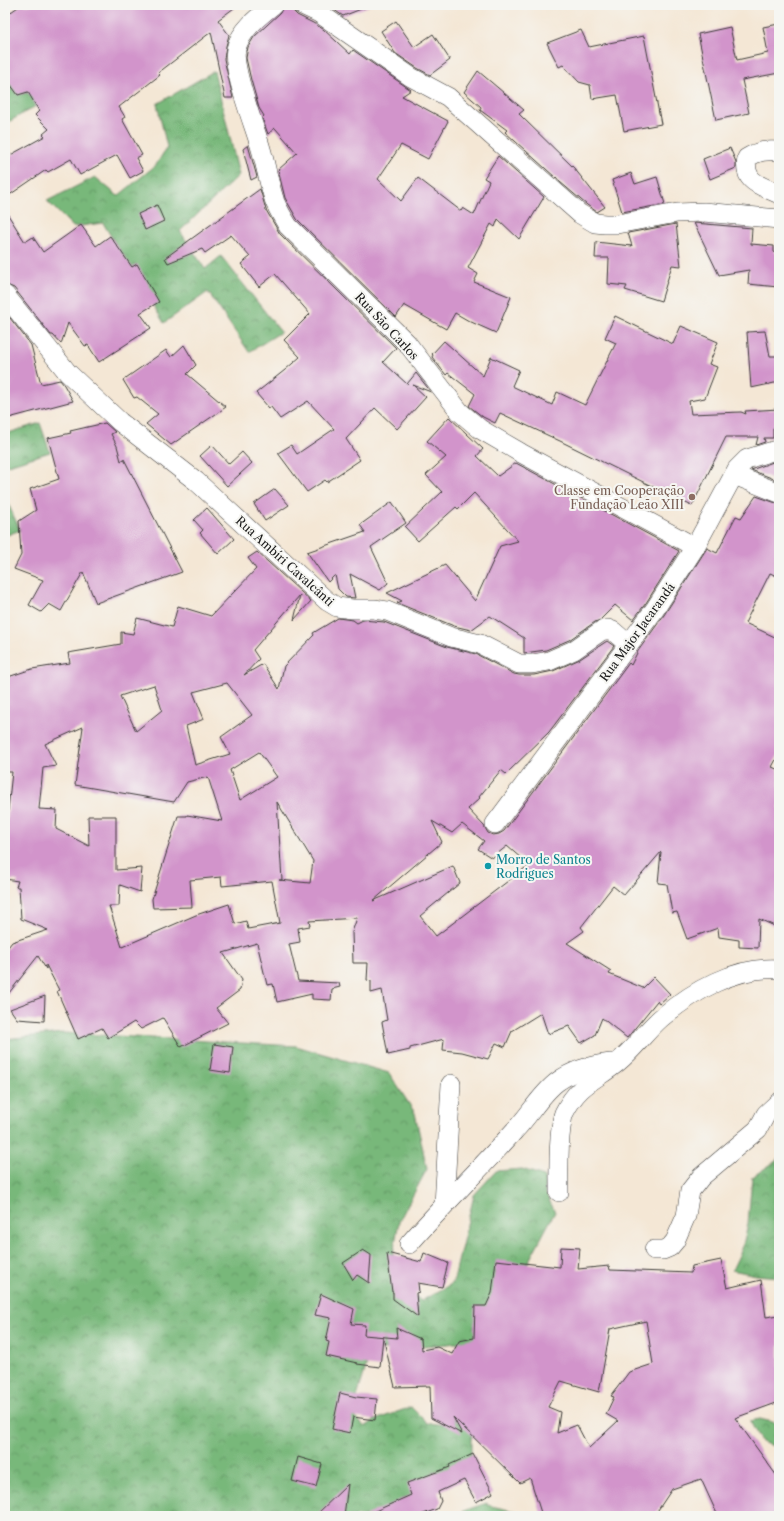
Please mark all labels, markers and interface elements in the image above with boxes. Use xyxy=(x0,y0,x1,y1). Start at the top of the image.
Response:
street label: Rua São Carlos xyxy=(352,289,422,363)
place label: Classe em Cooperação Fundação Leão XIII xyxy=(554,483,684,512)
marker: Classe em Cooperação Fundação Leão XIII xyxy=(687,492,697,502)
street label: Rua Ambíri Cavalcânti xyxy=(233,513,338,609)
street label: Rua Major Jacarandá xyxy=(596,579,678,684)
place label: Morro de Santos Rodrigues xyxy=(496,852,591,881)
marker: Morro de Santos Rodrigues xyxy=(483,861,493,871)

